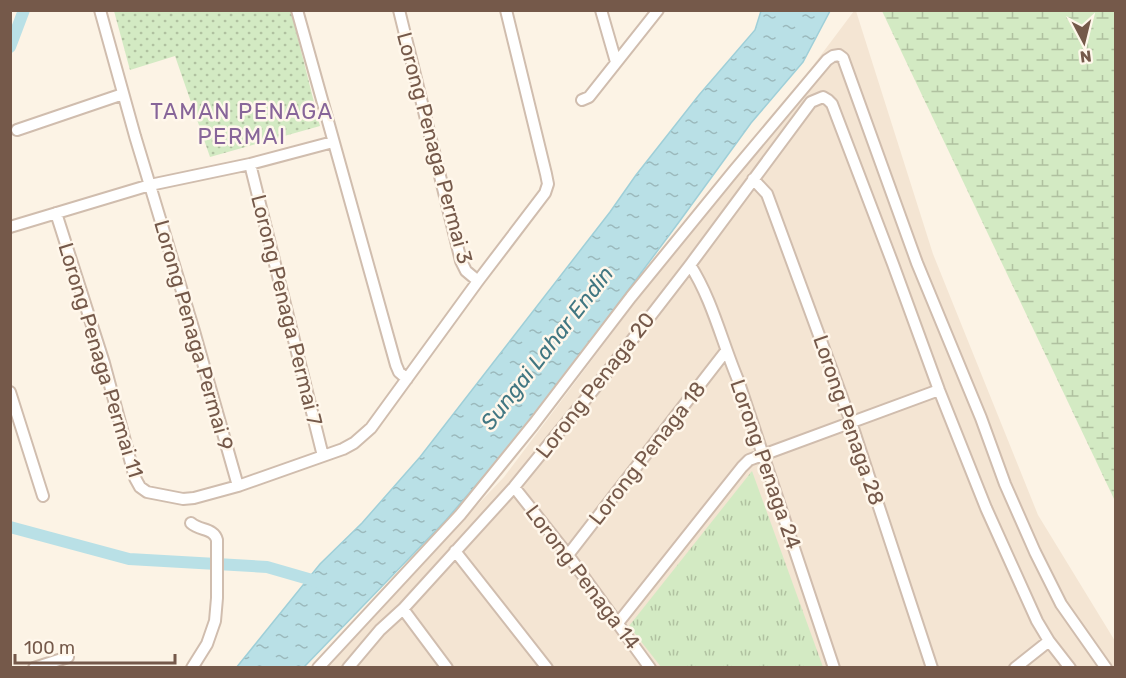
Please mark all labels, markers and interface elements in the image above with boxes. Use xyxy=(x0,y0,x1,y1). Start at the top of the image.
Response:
north arrow xyxy=(1054,12,1114,72)
street label: Lorong Penaga Permai 3 xyxy=(392,29,478,267)
text: N xyxy=(1079,46,1093,67)
district label: TAMAN PENAGA PERMAI xyxy=(150,98,334,150)
street label: Lorong Penaga Permai 7 xyxy=(246,192,328,428)
street label: Lorong Penaga Permai 9 xyxy=(149,217,239,453)
street label: Lorong Penaga Permai 11 xyxy=(53,240,149,480)
water label: Sungai Lahar Endin xyxy=(475,261,619,435)
street label: Lorong Penaga 20 xyxy=(530,307,660,463)
street label: Lorong Penaga 28 xyxy=(808,332,890,508)
street label: Lorong Penaga 18 xyxy=(583,376,711,530)
street label: Lorong Penaga 24 xyxy=(725,376,807,552)
street label: Lorong Penaga 14 xyxy=(520,500,646,654)
scale bar xyxy=(15,627,176,665)
text: 100 m xyxy=(24,637,75,659)

